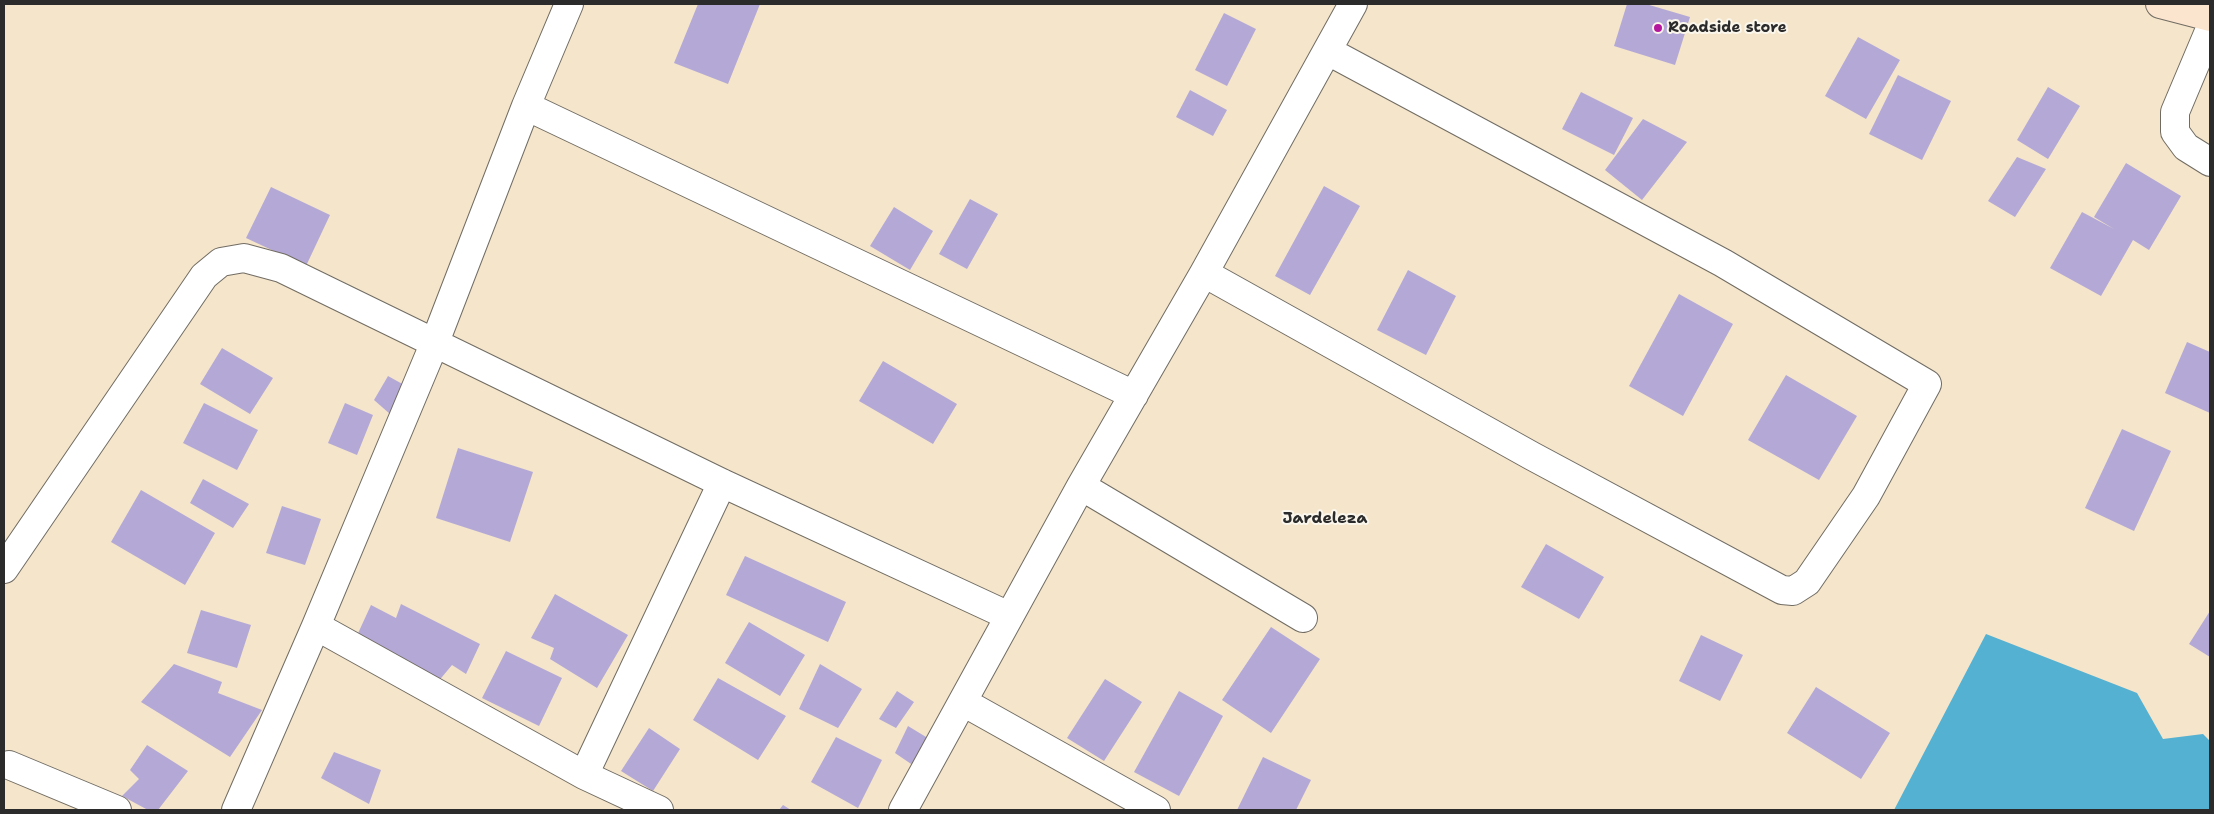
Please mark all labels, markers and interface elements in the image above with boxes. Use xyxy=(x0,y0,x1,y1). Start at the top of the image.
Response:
place label: Roadside store xyxy=(1668,19,1787,37)
marker: Roadside store xyxy=(1652,22,1664,34)
district label: Jardeleza xyxy=(1282,509,1368,529)

